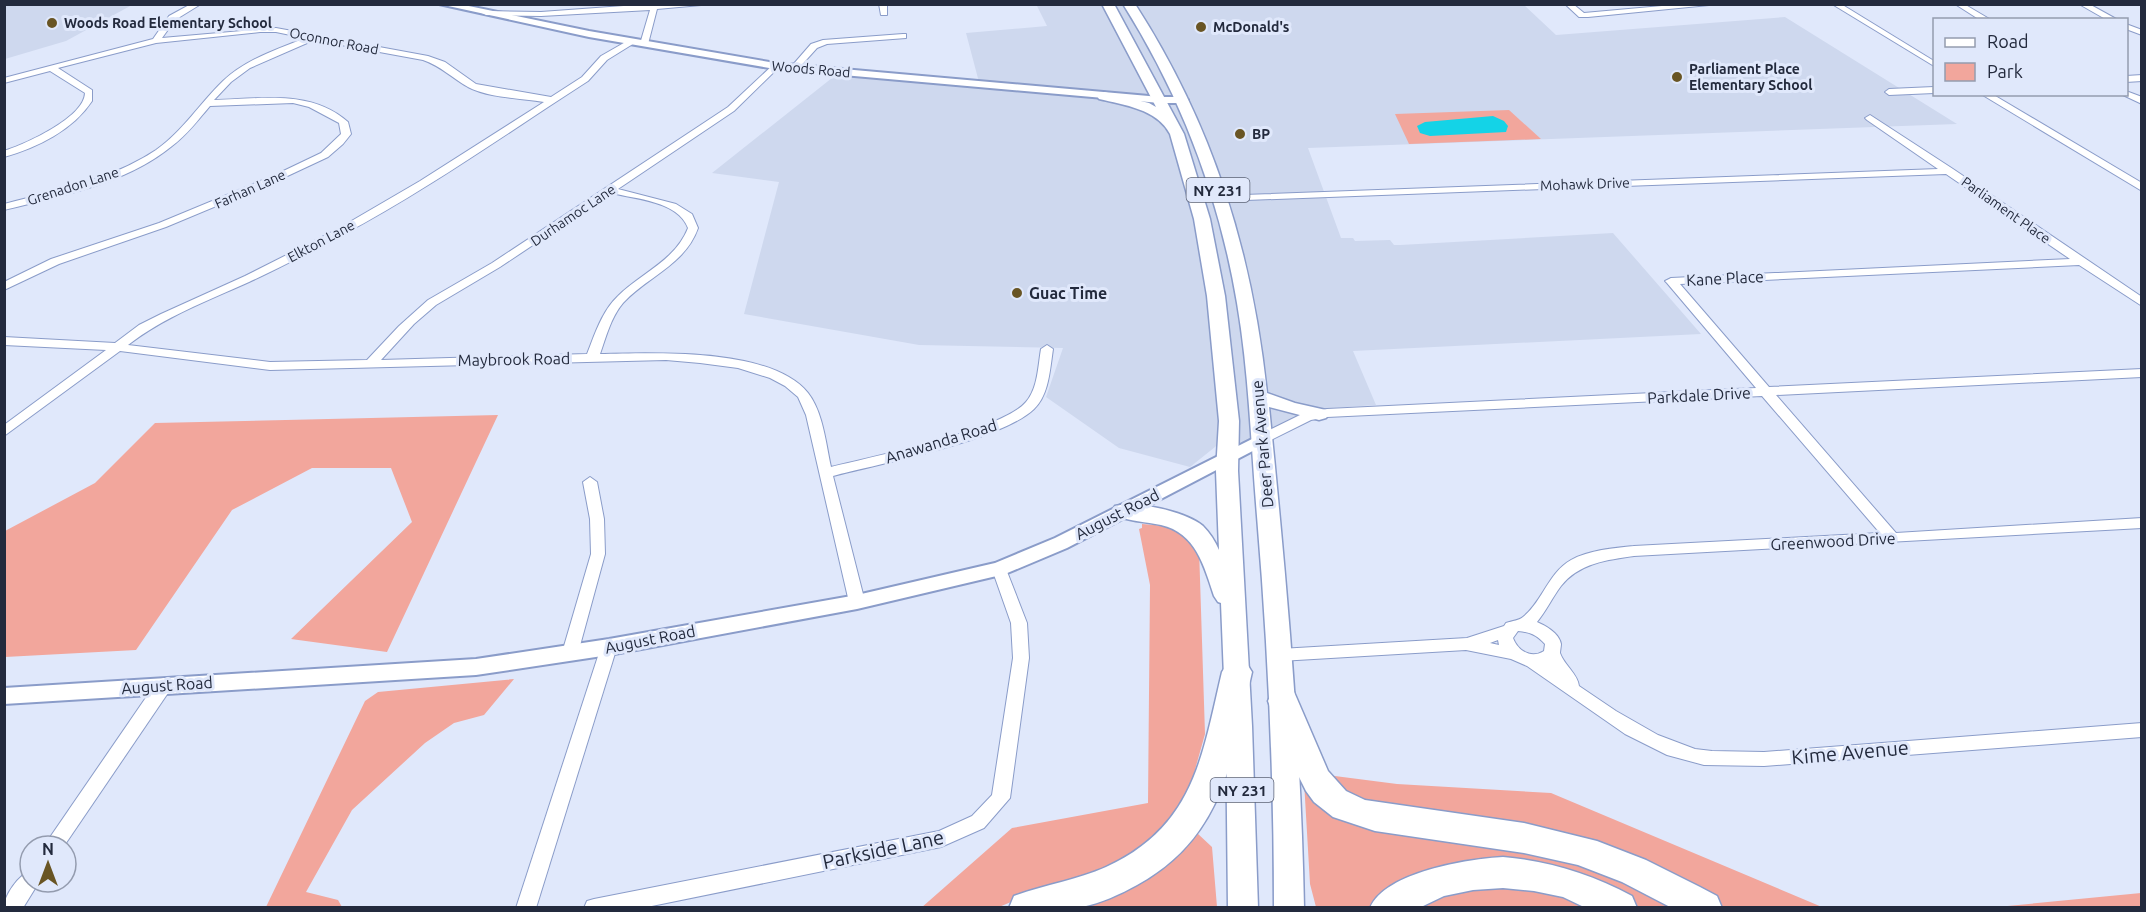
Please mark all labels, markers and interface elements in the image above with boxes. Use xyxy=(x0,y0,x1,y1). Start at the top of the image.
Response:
place label: Woods Road Elementary School xyxy=(64,15,272,31)
marker: Woods Road Elementary School xyxy=(45,16,59,30)
legend xyxy=(1933,18,2128,96)
place label: McDonald's xyxy=(1213,19,1290,35)
marker: McDonald's xyxy=(1194,20,1208,34)
street label: Oconnor Road xyxy=(288,25,380,57)
text: Road xyxy=(1987,31,2029,51)
street label: Woods Road xyxy=(771,58,851,80)
place label: Parliament Place Elementary School xyxy=(1689,61,1812,93)
text: Park xyxy=(1987,61,2023,81)
marker: Parliament Place Elementary School xyxy=(1670,70,1684,84)
place label: BP xyxy=(1252,126,1270,142)
marker: BP xyxy=(1233,127,1247,141)
street label: Grenadon Lane xyxy=(25,164,121,208)
street label: Farhan Lane xyxy=(212,166,288,212)
street label: Parliament Place xyxy=(1958,173,2054,247)
street label: Mohawk Drive xyxy=(1540,174,1630,194)
road number: NY 231 xyxy=(1186,178,1250,202)
street label: Durhamoc Lane xyxy=(528,181,618,249)
street label: Elkton Lane xyxy=(285,217,357,265)
street label: Kane Place xyxy=(1686,267,1764,289)
place label: Guac Time xyxy=(1029,284,1107,302)
marker: Guac Time xyxy=(1010,286,1024,300)
street label: Maybrook Road xyxy=(458,349,570,369)
street label: Deer Park Avenue xyxy=(1247,379,1277,509)
street label: Parkdale Drive xyxy=(1647,383,1751,407)
street label: Anawanda Road xyxy=(883,415,999,467)
street label: August Road xyxy=(1072,485,1162,543)
street label: Greenwood Drive xyxy=(1770,529,1896,553)
street label: August Road xyxy=(603,621,697,657)
street label: August Road xyxy=(121,673,213,697)
street label: Kime Avenue xyxy=(1790,735,1910,769)
road number: NY 231 xyxy=(1210,778,1274,802)
street label: Parkside Lane xyxy=(820,825,946,873)
north arrow xyxy=(18,834,78,894)
text: N xyxy=(42,840,54,858)

